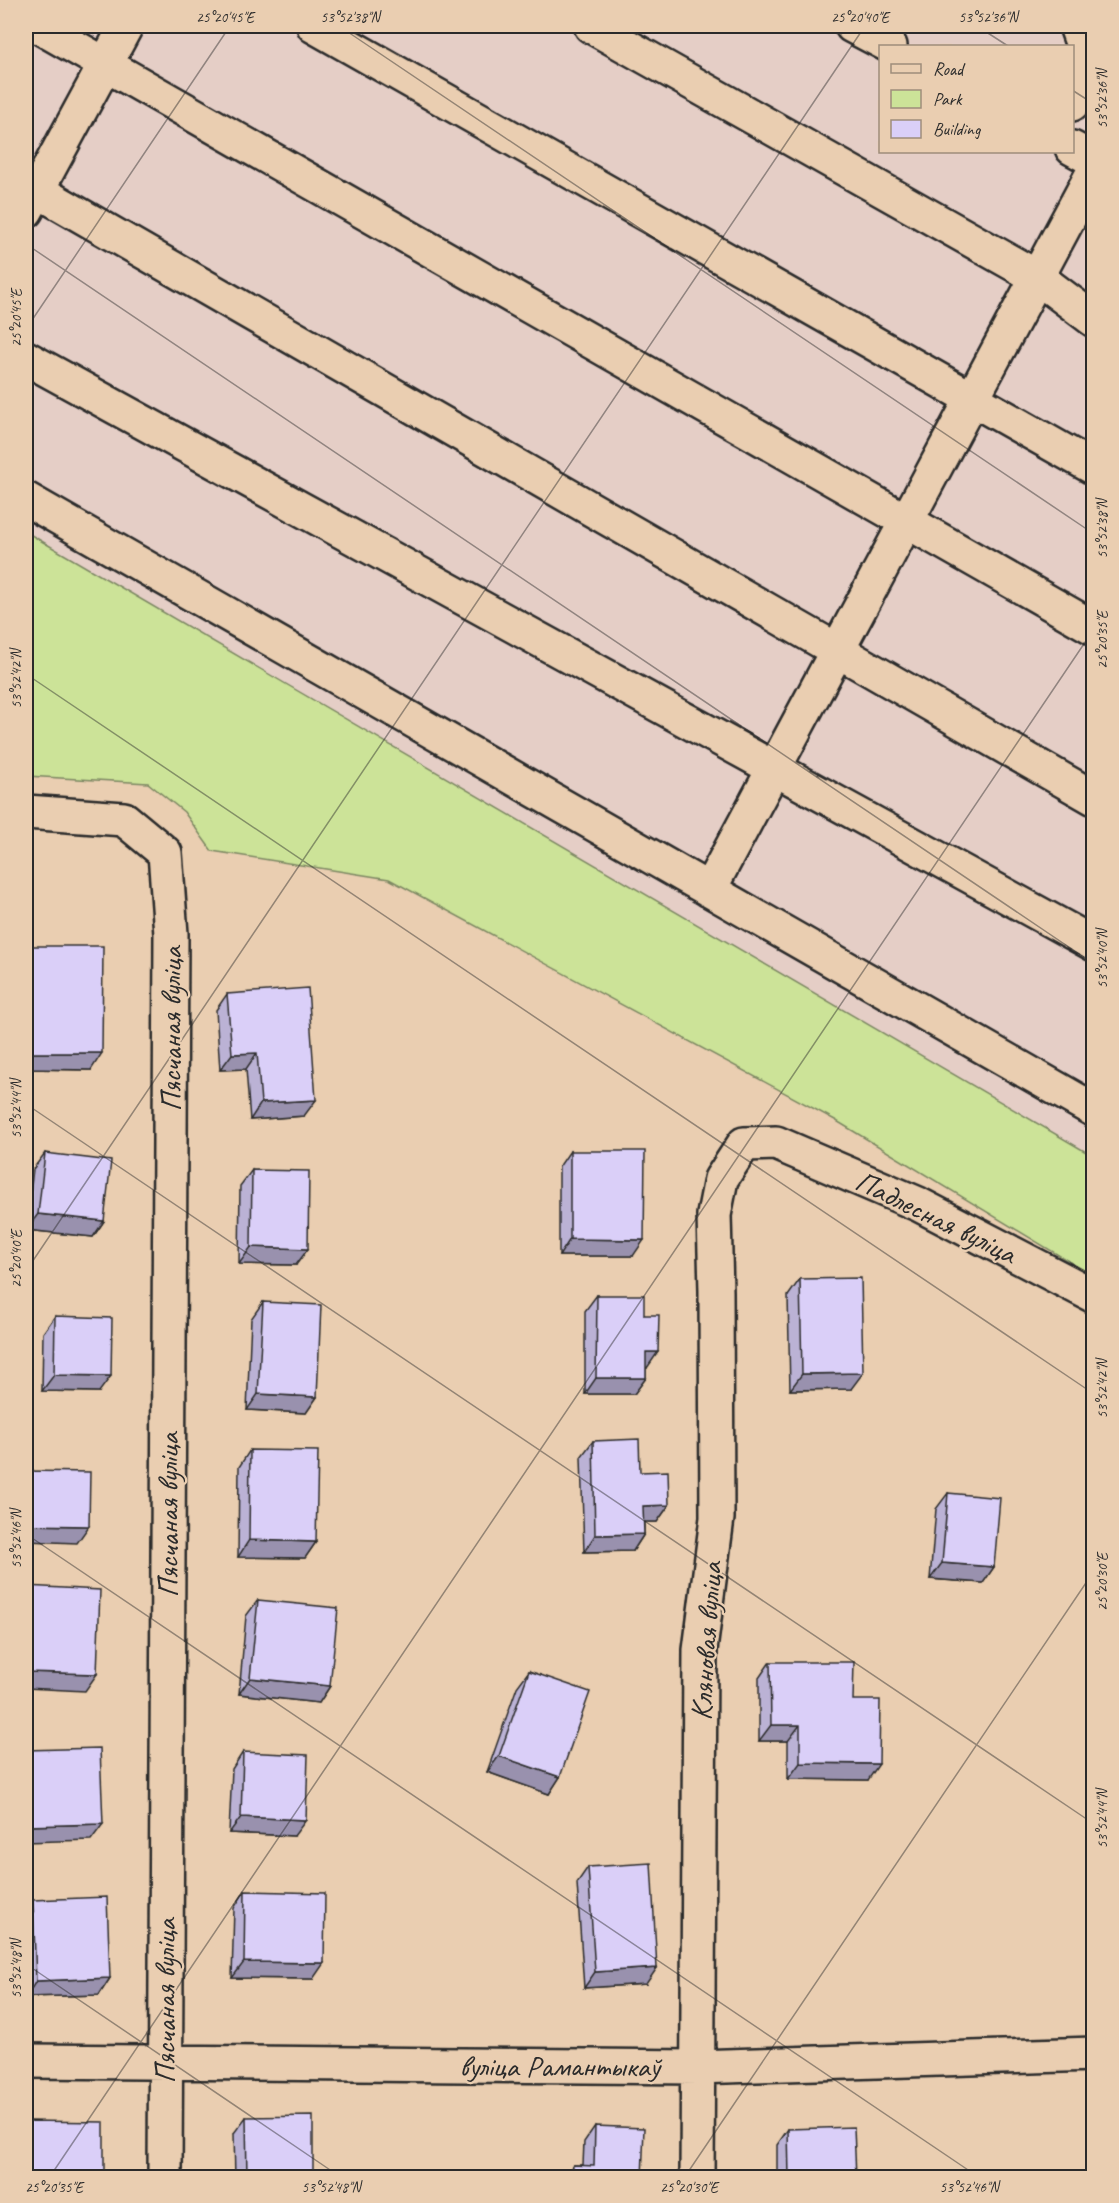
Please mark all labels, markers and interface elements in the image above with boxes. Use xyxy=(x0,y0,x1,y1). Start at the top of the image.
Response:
text: 25°20'45"E xyxy=(196,8,256,27)
text: 53°52'38"N xyxy=(320,8,383,27)
text: 25°20'40"E xyxy=(831,8,891,27)
text: 53°52'36"N xyxy=(958,8,1021,27)
legend xyxy=(879,45,1074,153)
text: Road xyxy=(933,58,966,80)
text: 53°52'36"N xyxy=(1093,66,1112,129)
text: Park xyxy=(933,88,963,110)
text: Building xyxy=(933,118,982,140)
text: 25°20'45"E xyxy=(7,287,26,347)
text: 53°52'38"N xyxy=(1093,496,1112,559)
text: 25°20'35"E xyxy=(1093,609,1112,669)
text: 53°52'42"N xyxy=(7,646,26,709)
text: 53°52'40"N xyxy=(1093,926,1112,989)
street label: Пясчаная вуліца xyxy=(152,945,190,1111)
text: 53°52'44"N xyxy=(7,1076,26,1139)
street label: Падлесная вуліца xyxy=(849,1162,1024,1273)
text: 25°20'40"E xyxy=(7,1228,26,1288)
text: 53°52'42"N xyxy=(1093,1356,1112,1419)
street label: Пясчаная вуліца xyxy=(149,1431,187,1597)
text: 53°52'46"N xyxy=(7,1506,26,1569)
text: 25°20'30"E xyxy=(1093,1551,1112,1611)
street label: Кляновая вуліца xyxy=(682,1559,731,1721)
text: 53°52'44"N xyxy=(1093,1786,1112,1849)
street label: Пясчаная вуліца xyxy=(146,1917,184,2083)
text: 53°52'48"N xyxy=(7,1936,26,1999)
street label: вуліца Рамантыкаў xyxy=(460,2047,663,2085)
text: 25°20'35"E xyxy=(25,2178,85,2197)
text: 53°52'48"N xyxy=(301,2178,364,2197)
text: 25°20'30"E xyxy=(660,2178,720,2197)
text: 53°52'46"N xyxy=(939,2178,1002,2197)

